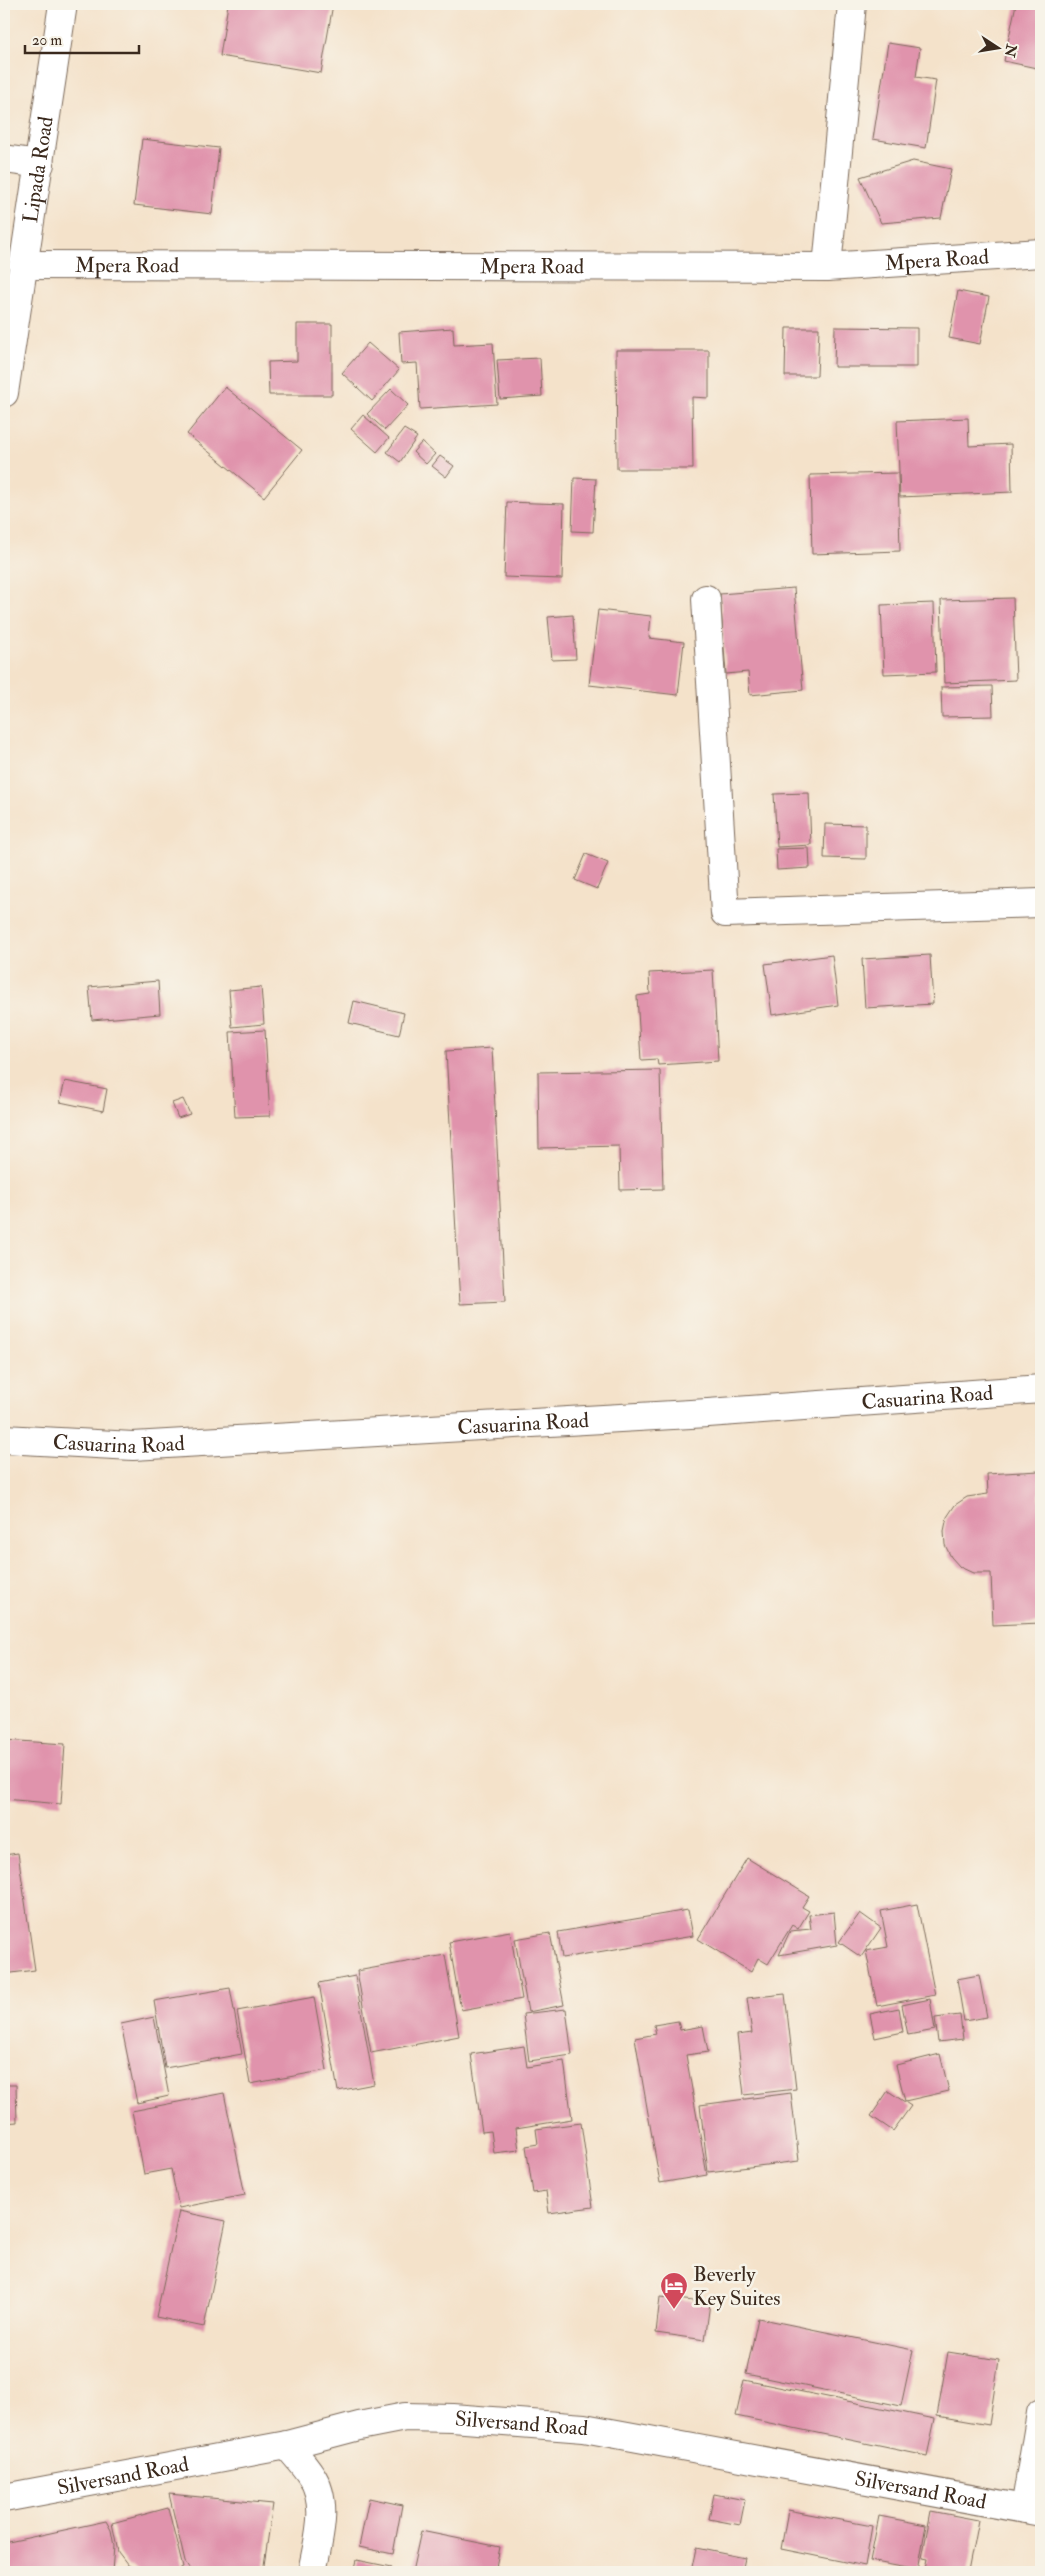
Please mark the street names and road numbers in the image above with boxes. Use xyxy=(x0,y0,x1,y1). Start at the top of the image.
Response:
street label: Lipada Road xyxy=(16,114,59,225)
street label: Mpera Road xyxy=(884,243,990,277)
street label: Mpera Road xyxy=(75,252,180,279)
street label: Mpera Road xyxy=(480,253,585,280)
street label: Casuarina Road xyxy=(861,1379,995,1415)
street label: Casuarina Road xyxy=(457,1406,590,1441)
street label: Casuarina Road xyxy=(52,1428,186,1460)
street label: Silversand Road xyxy=(454,2405,590,2442)
street label: Silversand Road xyxy=(55,2450,192,2501)
street label: Silversand Road xyxy=(853,2465,989,2515)

